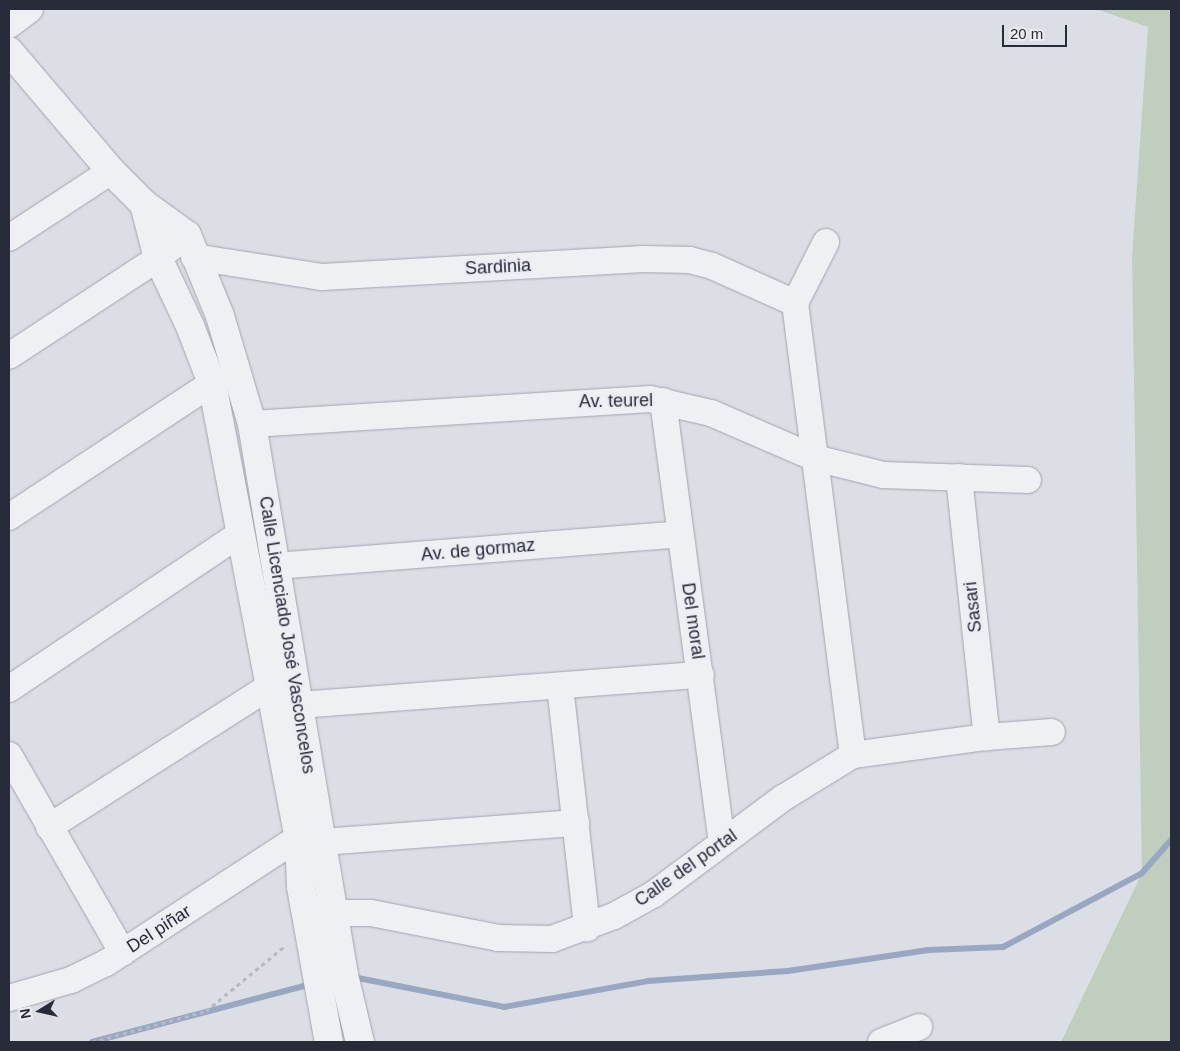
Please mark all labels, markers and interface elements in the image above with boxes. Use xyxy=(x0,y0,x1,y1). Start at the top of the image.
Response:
scale bar xyxy=(1005,15,1070,47)
text: 20 m xyxy=(1010,25,1043,42)
street label: Sardinia xyxy=(464,254,532,280)
street label: Av. teurel xyxy=(579,390,653,412)
street label: Calle Licenciado José Vasconcelos xyxy=(254,495,320,775)
street label: Av. de gormaz xyxy=(420,534,536,566)
street label: Del moral xyxy=(677,581,709,661)
street label: Sasari xyxy=(960,581,986,633)
street label: Calle del portal xyxy=(631,825,741,911)
street label: Del piñar xyxy=(123,900,195,958)
north arrow xyxy=(15,986,65,1036)
text: N xyxy=(16,1007,34,1020)

